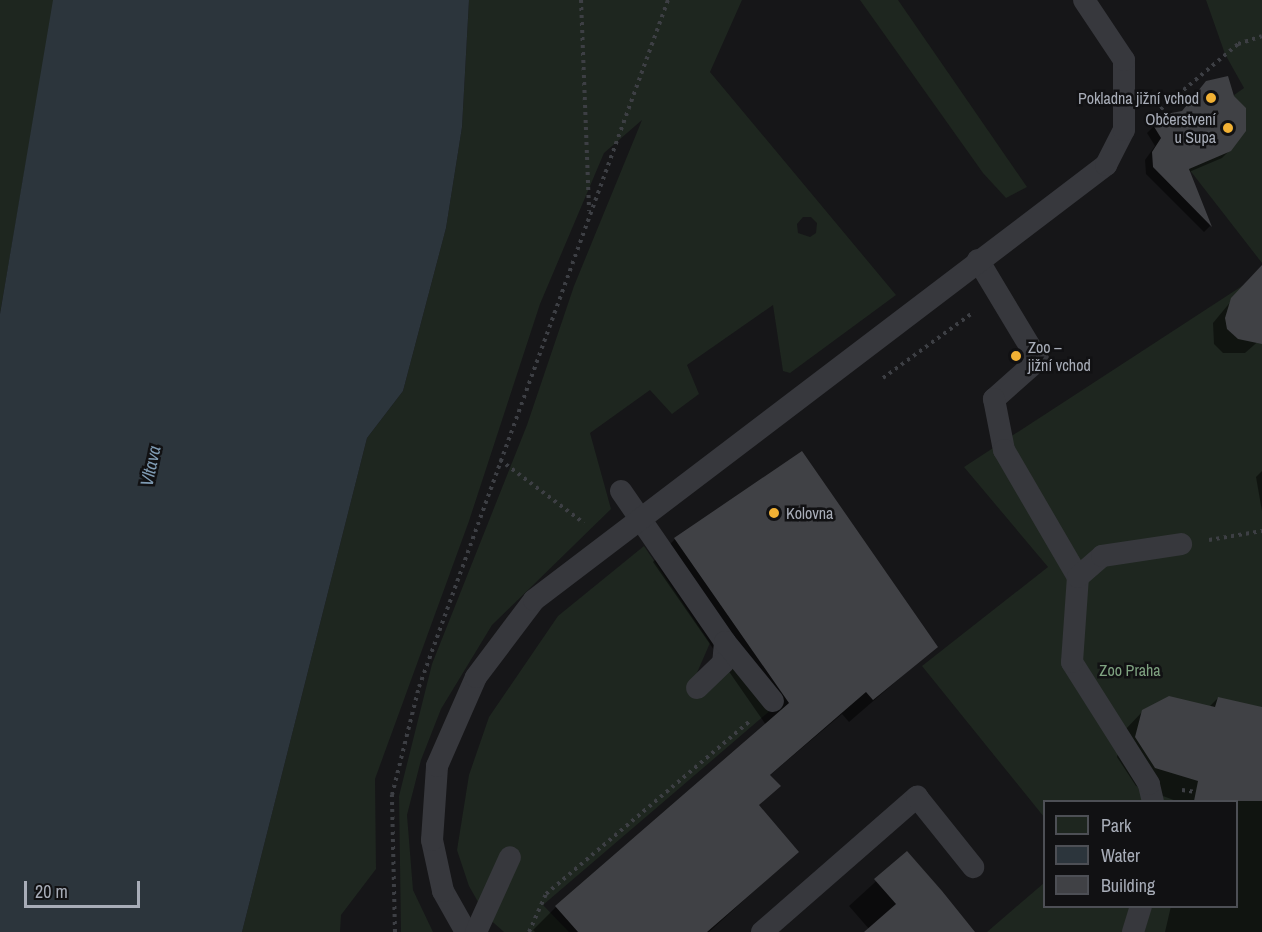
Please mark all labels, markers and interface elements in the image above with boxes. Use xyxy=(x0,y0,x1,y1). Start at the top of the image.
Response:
place label: Pokladna jižní vchod xyxy=(1078,88,1199,108)
marker: Pokladna jižní vchod xyxy=(1204,91,1218,105)
place label: Občerstvení u Supa xyxy=(1145,109,1216,147)
marker: Občerstvení u Supa xyxy=(1221,121,1235,135)
place label: Zoo – jižní vchod xyxy=(1028,337,1091,375)
marker: Zoo – jižní vchod xyxy=(1009,349,1023,363)
water label: Vltava xyxy=(136,444,166,488)
place label: Kolovna xyxy=(786,503,833,523)
marker: Kolovna xyxy=(767,506,781,520)
park label: Zoo Praha xyxy=(1099,660,1161,680)
legend xyxy=(1043,800,1238,908)
text: Park xyxy=(1101,813,1131,838)
text: Water xyxy=(1101,843,1140,868)
scale bar xyxy=(27,869,142,907)
text: Building xyxy=(1101,873,1155,898)
text: 20 m xyxy=(35,879,68,904)

